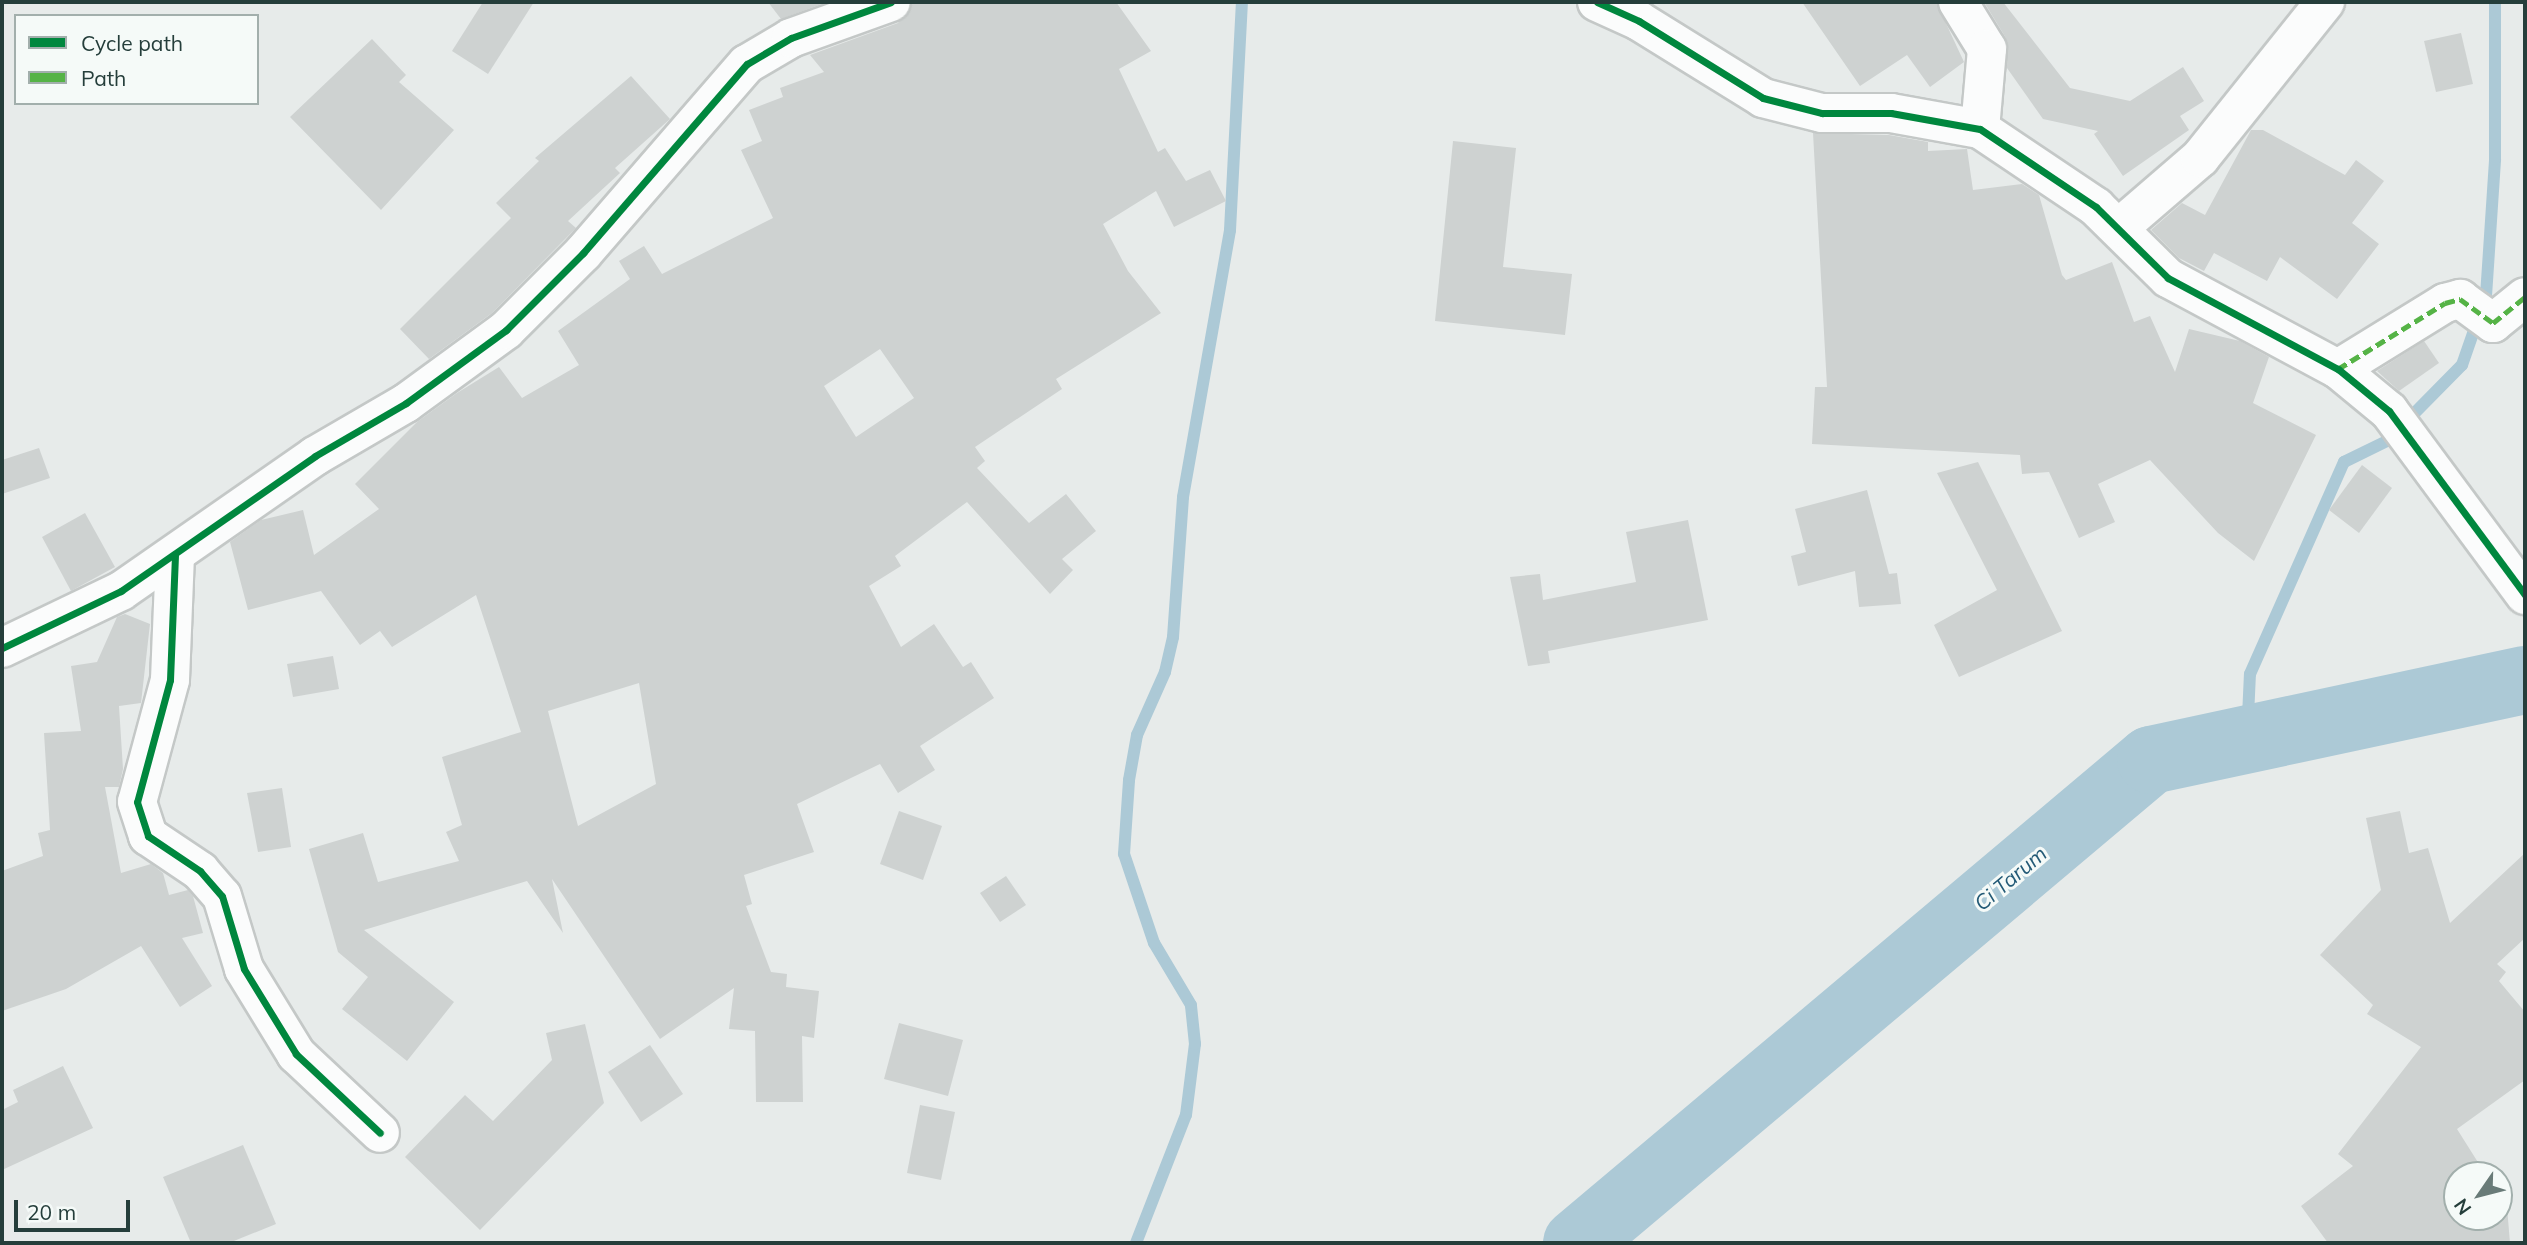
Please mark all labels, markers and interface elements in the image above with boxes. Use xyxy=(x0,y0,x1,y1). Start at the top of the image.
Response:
legend xyxy=(14,14,259,105)
text: Cycle path xyxy=(81,30,183,56)
text: Path xyxy=(81,65,126,91)
water label: Ci Tarum xyxy=(1969,840,2051,916)
north arrow xyxy=(2443,1161,2513,1231)
scale bar xyxy=(18,1186,133,1230)
text: N xyxy=(2448,1194,2476,1220)
text: 20 m xyxy=(27,1199,76,1225)

